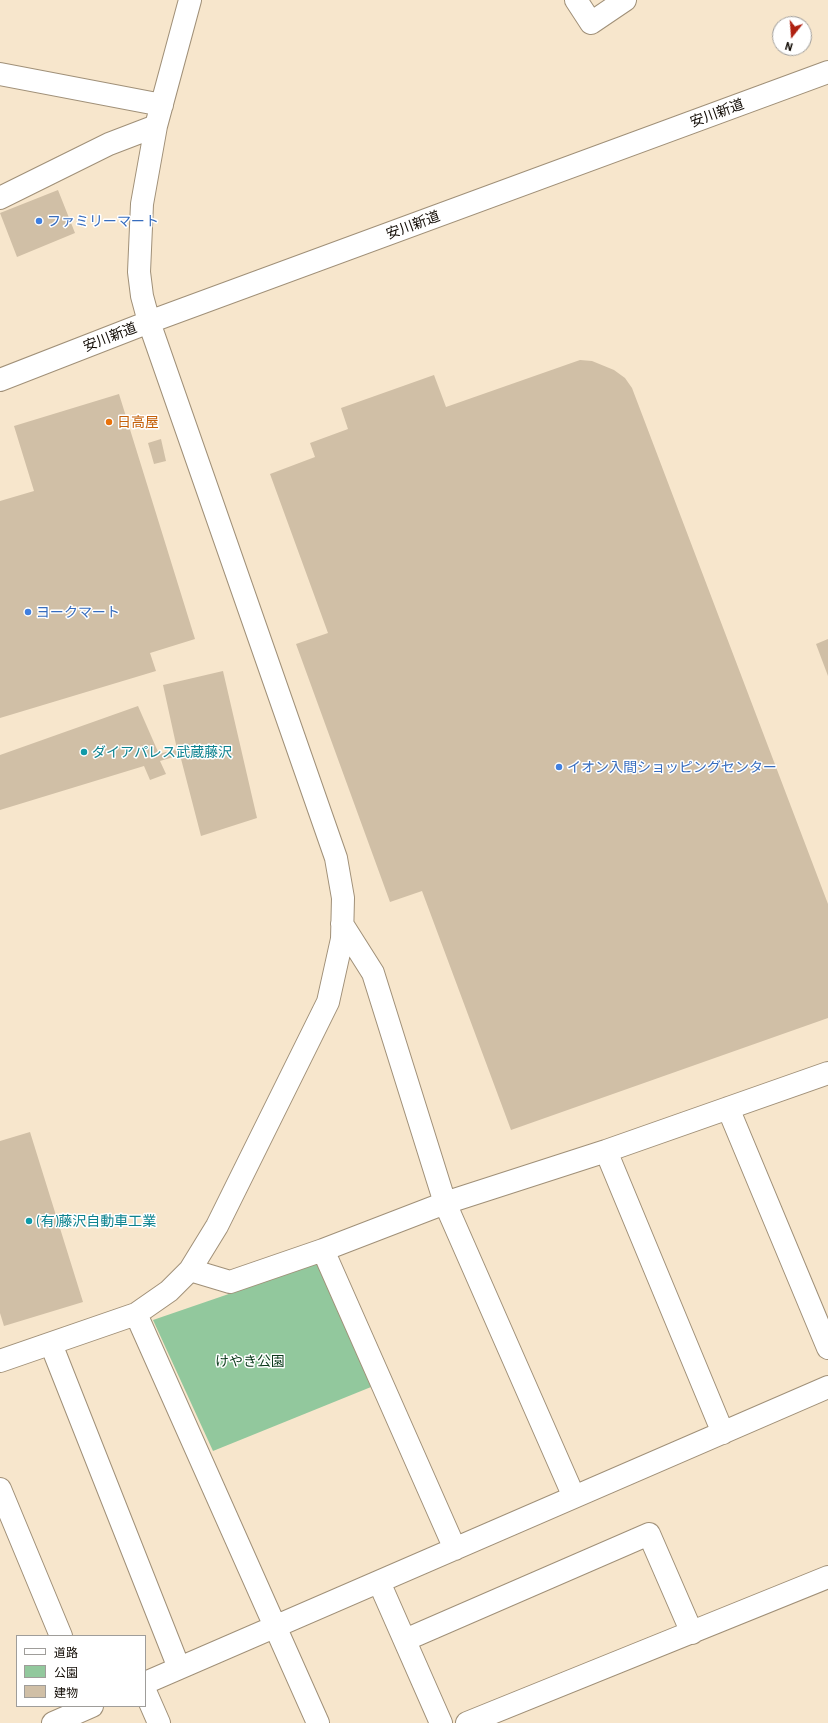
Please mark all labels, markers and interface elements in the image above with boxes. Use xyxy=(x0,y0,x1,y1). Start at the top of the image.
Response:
north arrow xyxy=(772,16,812,56)
text: N xyxy=(783,40,794,54)
street label: 安川新道 xyxy=(688,96,746,130)
street label: 安川新道 xyxy=(384,208,442,242)
place label: ファミリーマート xyxy=(47,213,159,229)
marker: ファミリーマート xyxy=(34,216,44,226)
street label: 安川新道 xyxy=(81,319,139,355)
place label: 日高屋 xyxy=(117,414,159,430)
marker: 日高屋 xyxy=(104,417,114,427)
place label: ヨークマート xyxy=(36,604,120,620)
marker: ヨークマート xyxy=(23,607,33,617)
place label: ダイアパレス武蔵藤沢 xyxy=(92,744,232,760)
marker: ダイアパレス武蔵藤沢 xyxy=(79,747,89,757)
place label: イオン入間ショッピングセンター xyxy=(567,759,777,775)
marker: イオン入間ショッピングセンター xyxy=(554,762,564,772)
place label: (有)藤沢自動車工業 xyxy=(37,1213,156,1229)
marker: (有)藤沢自動車工業 xyxy=(24,1216,34,1226)
park label: けやき公園 xyxy=(215,1353,285,1369)
legend xyxy=(16,1635,146,1707)
text: 道路 xyxy=(54,1645,78,1659)
text: 公園 xyxy=(54,1665,78,1679)
text: 建物 xyxy=(54,1685,78,1699)

